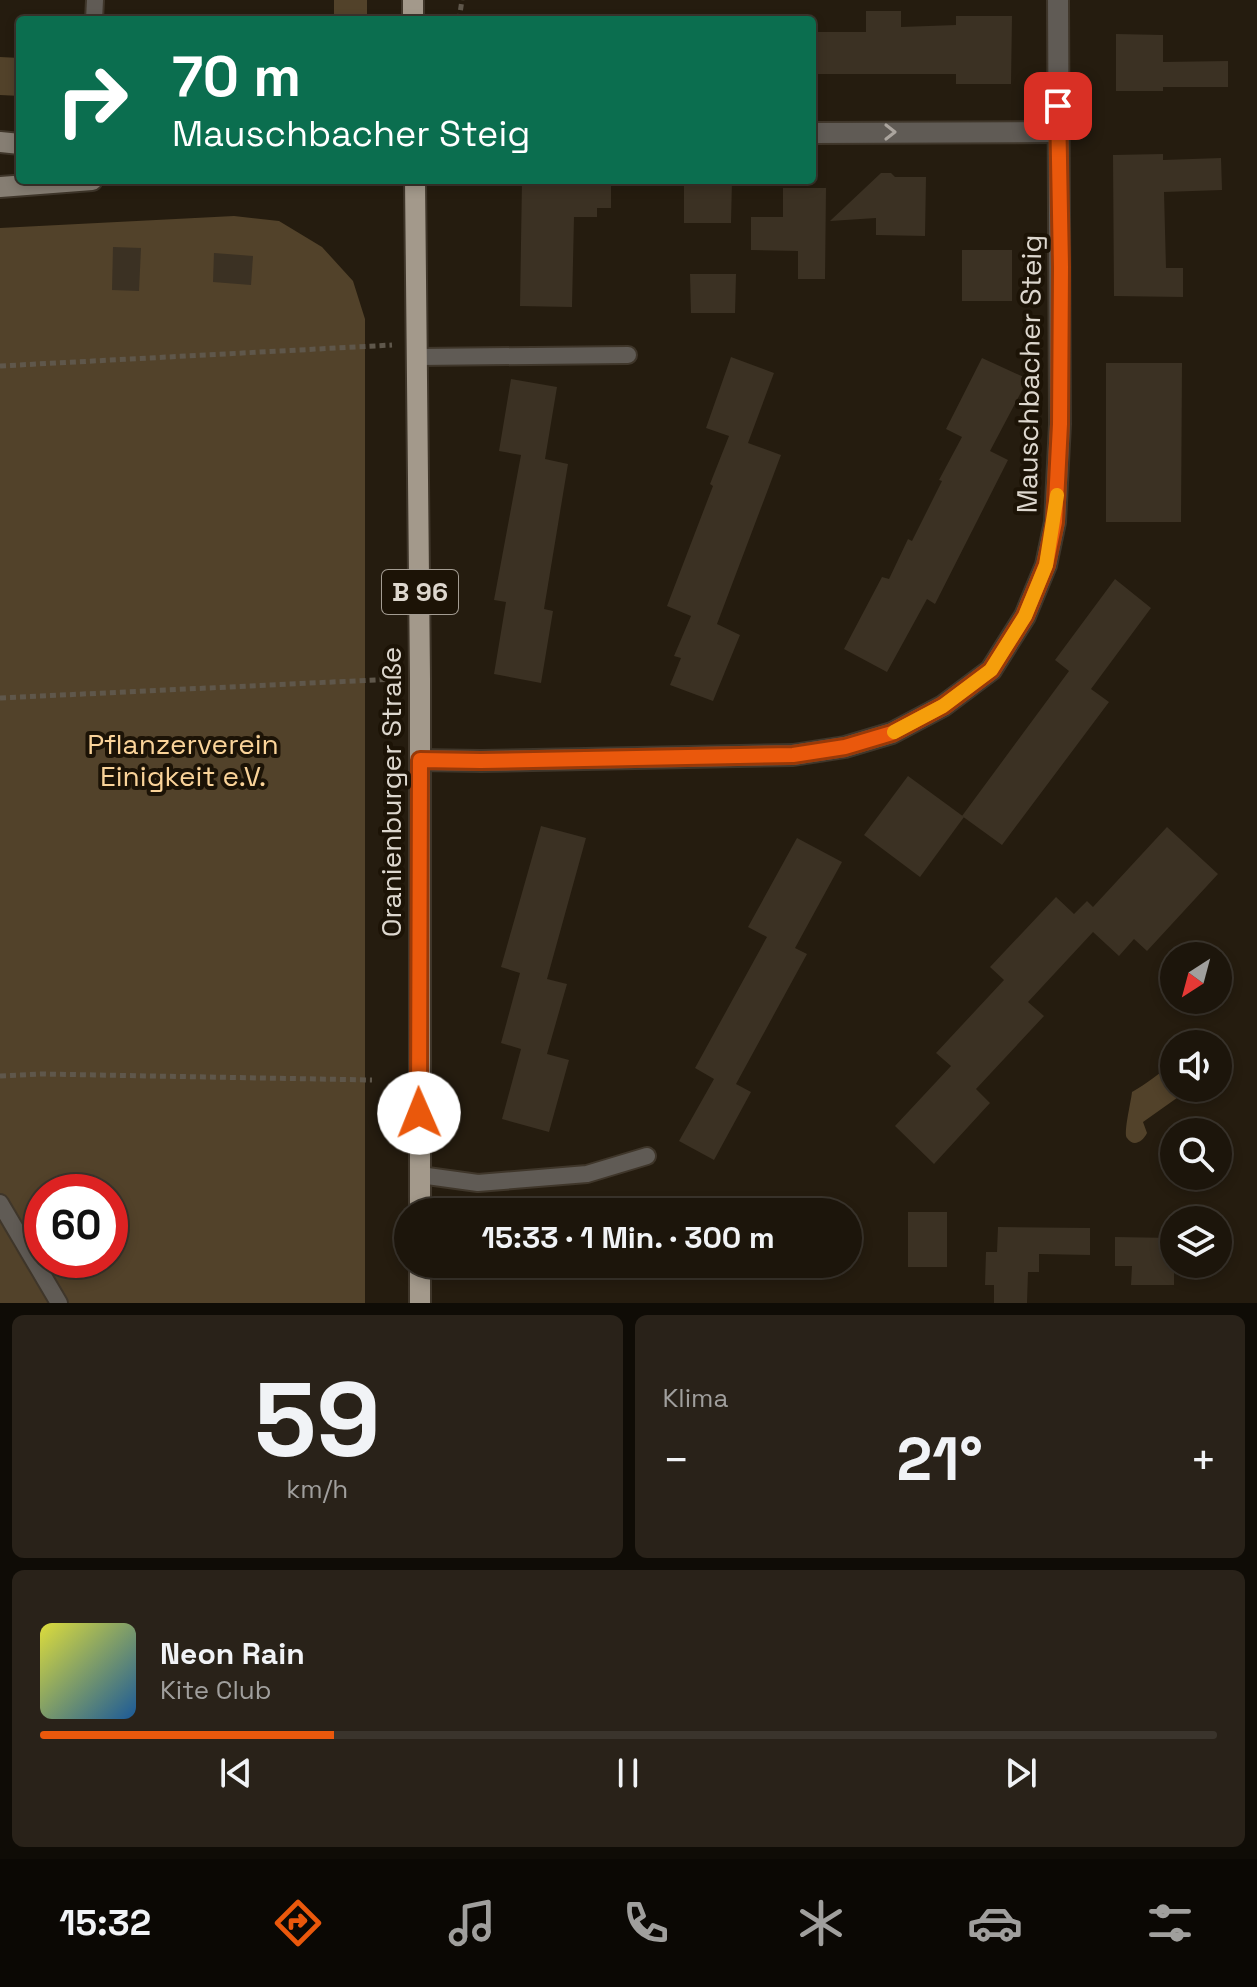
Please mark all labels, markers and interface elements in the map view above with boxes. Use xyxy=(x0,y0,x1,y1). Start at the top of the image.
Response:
text: 70 m xyxy=(172,41,301,112)
icon: right xyxy=(40,48,144,152)
pin xyxy=(1024,72,1092,140)
icon: arrive xyxy=(1036,84,1080,128)
text: Mauschbacher Steig xyxy=(172,111,530,157)
one-way arrow xyxy=(884,124,897,141)
street label: Mauschbacher Steig xyxy=(1009,234,1049,514)
road number: B 96 xyxy=(382,570,458,614)
street label: Oranienburger Straße xyxy=(373,647,409,937)
park label: Pflanzerverein Einigkeit e.V. xyxy=(87,726,279,794)
north arrow xyxy=(1160,942,1232,1014)
map controls xyxy=(1160,942,1232,1278)
button: sound xyxy=(1160,1030,1232,1102)
position arrow xyxy=(377,1071,461,1155)
button: search xyxy=(1160,1118,1232,1190)
speed limit sign: 60 xyxy=(24,1174,128,1278)
button: layers xyxy=(1160,1206,1232,1278)
text: 15:33 · 1 Min. · 300 m xyxy=(481,1218,775,1257)
text: 59 xyxy=(254,1354,381,1486)
text: Klima xyxy=(663,1381,728,1415)
text: 21° xyxy=(897,1421,983,1498)
text: − xyxy=(663,1432,690,1488)
text: + xyxy=(1190,1432,1217,1488)
text: km/h xyxy=(286,1472,348,1506)
text: Neon Rain xyxy=(160,1634,305,1673)
text: Kite Club xyxy=(160,1673,272,1707)
icon: previous xyxy=(214,1751,258,1795)
icon: pause xyxy=(606,1751,650,1795)
icon: next xyxy=(999,1751,1043,1795)
icon: directions xyxy=(270,1895,326,1951)
icon: music xyxy=(444,1895,500,1951)
icon: phone xyxy=(618,1895,674,1951)
icon: climate xyxy=(793,1895,849,1951)
icon: car xyxy=(967,1895,1023,1951)
icon: filters xyxy=(1142,1895,1198,1951)
text: 15:32 xyxy=(59,1900,151,1946)

